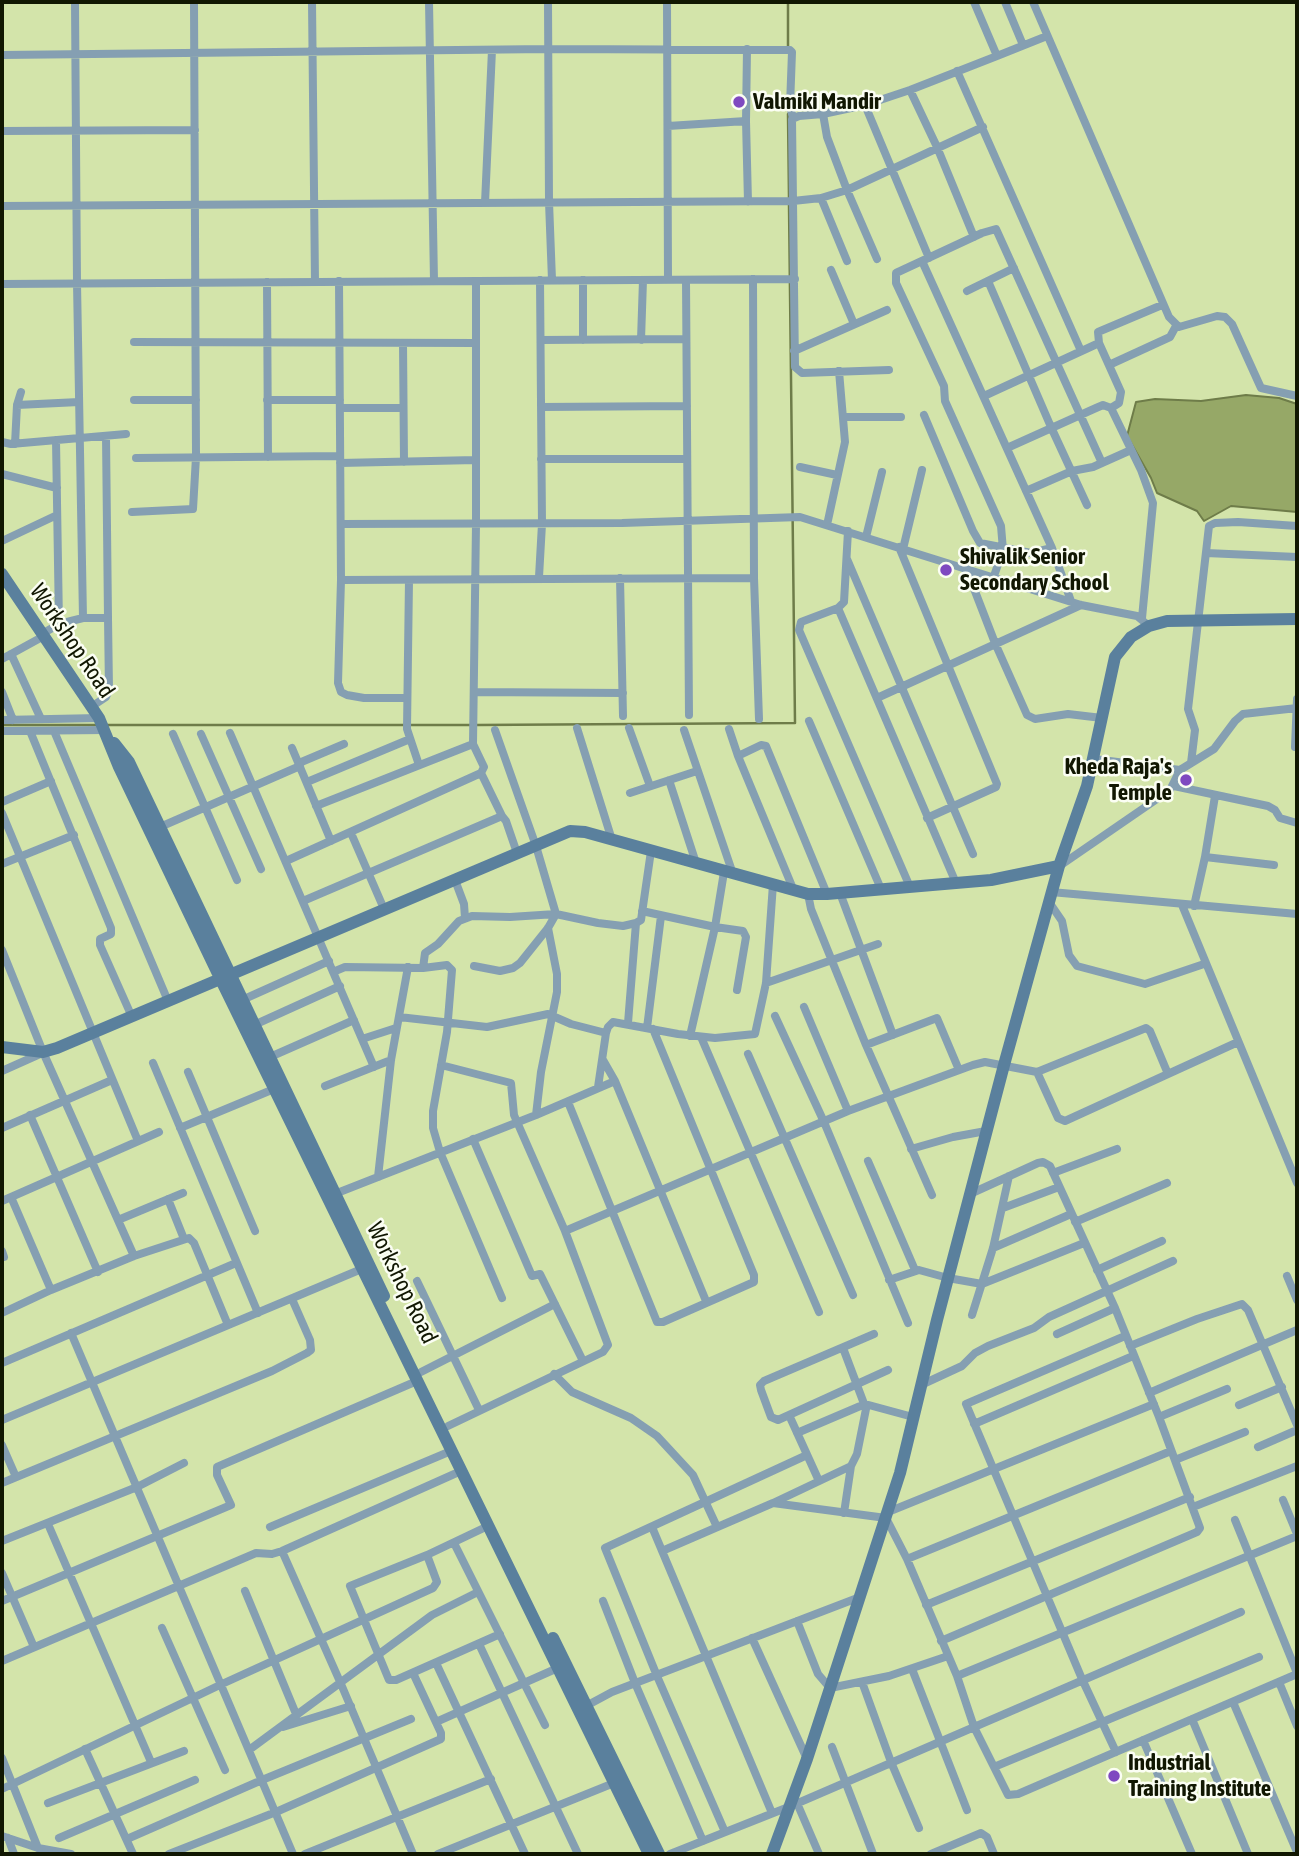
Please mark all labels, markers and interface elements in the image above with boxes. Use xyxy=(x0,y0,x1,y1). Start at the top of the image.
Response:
place label: Valmiki Mandir xyxy=(753,88,881,116)
marker: Valmiki Mandir xyxy=(731,94,747,110)
place label: Shivalik Senior Secondary School xyxy=(960,543,1109,597)
marker: Shivalik Senior Secondary School xyxy=(938,562,954,578)
street label: Workshop Road xyxy=(24,579,120,703)
place label: Kheda Raja's Temple xyxy=(1064,753,1172,807)
marker: Kheda Raja's Temple xyxy=(1178,772,1194,788)
street label: Workshop Road xyxy=(361,1218,443,1348)
place label: Industrial Training Institute xyxy=(1128,1749,1271,1803)
marker: Industrial Training Institute xyxy=(1106,1768,1122,1784)

